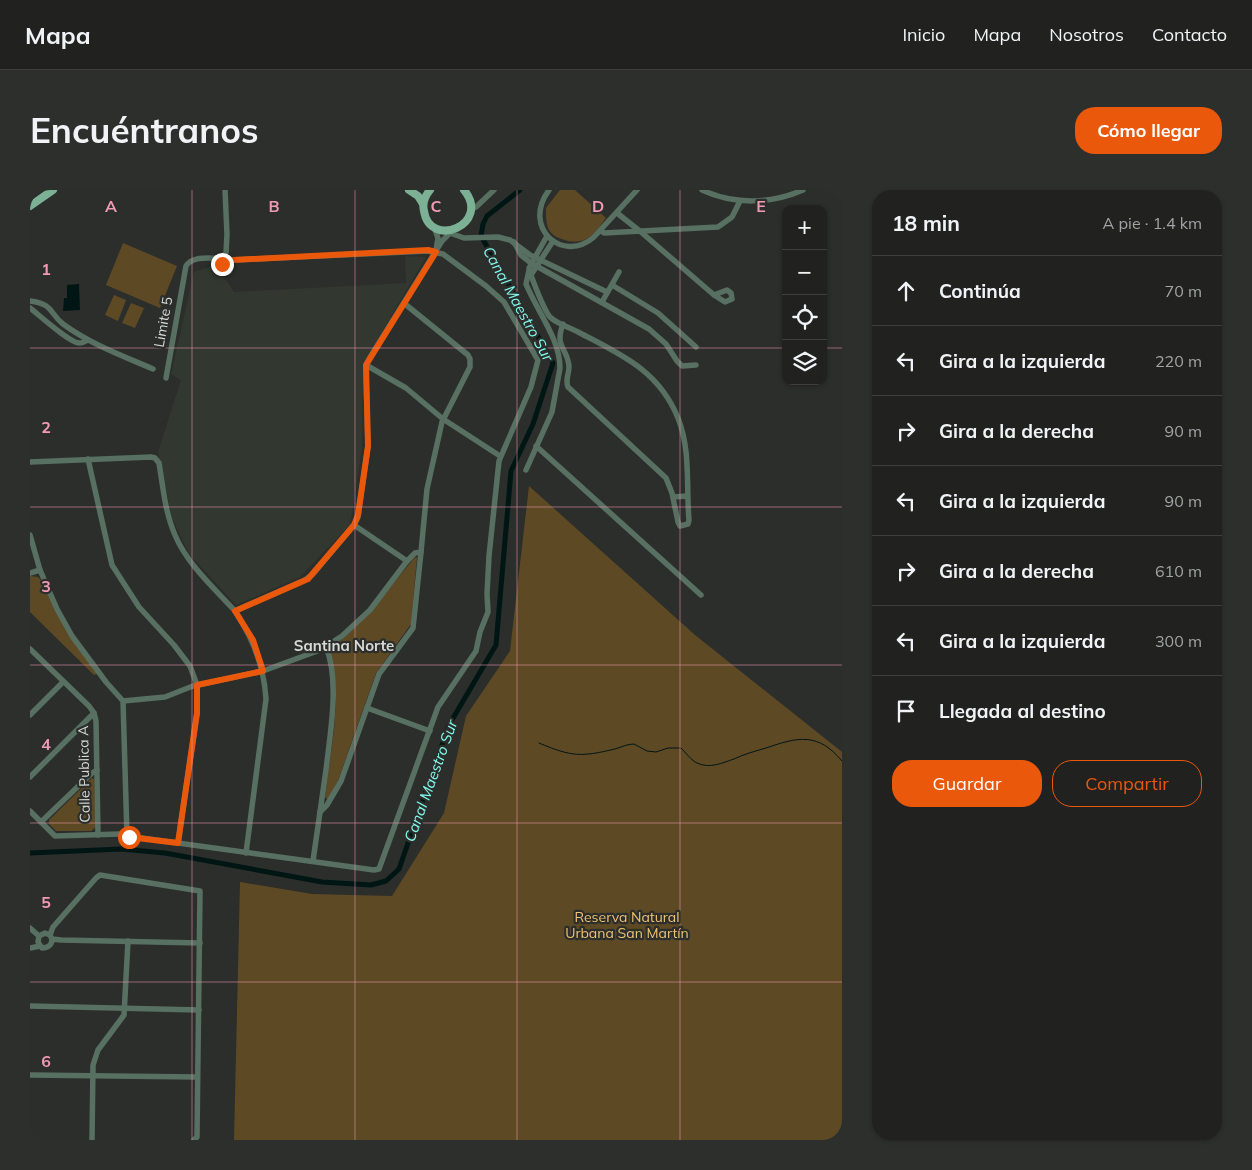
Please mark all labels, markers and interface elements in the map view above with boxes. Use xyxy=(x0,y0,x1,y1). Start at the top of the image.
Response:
text: Mapa xyxy=(25,20,91,50)
text: Inicio xyxy=(902,23,945,46)
text: Mapa xyxy=(973,23,1021,46)
text: Nosotros xyxy=(1049,23,1124,46)
text: Contacto xyxy=(1152,23,1227,46)
button: Cómo llegar xyxy=(1075,107,1222,154)
text: Encuéntranos xyxy=(30,108,259,152)
text: A xyxy=(105,196,117,216)
text: B xyxy=(268,196,280,216)
text: C xyxy=(431,196,442,216)
text: D xyxy=(592,196,604,216)
text: E xyxy=(756,196,766,216)
map controls xyxy=(782,205,827,385)
button: + xyxy=(782,205,827,250)
text: 18 min xyxy=(892,210,960,236)
text: A pie · 1.4 km xyxy=(1103,213,1202,233)
water label: Canal Maestro Sur xyxy=(479,243,558,365)
button: − xyxy=(782,250,827,295)
route end xyxy=(211,253,234,276)
text: 1 xyxy=(41,259,51,279)
icon: ahead xyxy=(892,277,920,305)
text: Continúa xyxy=(939,279,1021,303)
text: 70 m xyxy=(1165,281,1202,301)
street label: Limite 5 xyxy=(150,295,176,349)
button: locate xyxy=(782,295,827,340)
button: layers xyxy=(782,340,827,385)
icon: left xyxy=(892,347,920,375)
text: Gira a la izquierda xyxy=(939,349,1105,373)
text: 220 m xyxy=(1155,351,1202,371)
text: 2 xyxy=(41,417,51,437)
icon: right xyxy=(892,417,920,445)
text: Gira a la derecha xyxy=(939,419,1094,443)
text: 90 m xyxy=(1165,421,1202,441)
icon: left xyxy=(892,487,920,515)
text: Gira a la izquierda xyxy=(939,489,1105,513)
text: 90 m xyxy=(1165,491,1202,511)
icon: right xyxy=(892,557,920,585)
text: Gira a la derecha xyxy=(939,559,1094,583)
text: 610 m xyxy=(1155,561,1202,581)
text: 3 xyxy=(41,576,51,596)
icon: left xyxy=(892,627,920,655)
text: Gira a la izquierda xyxy=(939,629,1105,653)
text: 300 m xyxy=(1155,631,1202,651)
district label: Santina Norte xyxy=(294,636,394,655)
icon: arrive xyxy=(892,697,920,725)
text: Llegada al destino xyxy=(939,699,1106,723)
water label: Canal Maestro Sur xyxy=(400,717,462,844)
street label: Calle Publica A xyxy=(74,725,94,823)
text: 4 xyxy=(41,734,51,754)
button: Guardar xyxy=(892,760,1042,807)
button: Compartir xyxy=(1052,760,1202,807)
route start xyxy=(118,826,141,849)
text: 5 xyxy=(41,892,51,912)
park label: Reserva Natural Urbana San Martín xyxy=(565,908,689,942)
text: 6 xyxy=(41,1051,51,1071)

